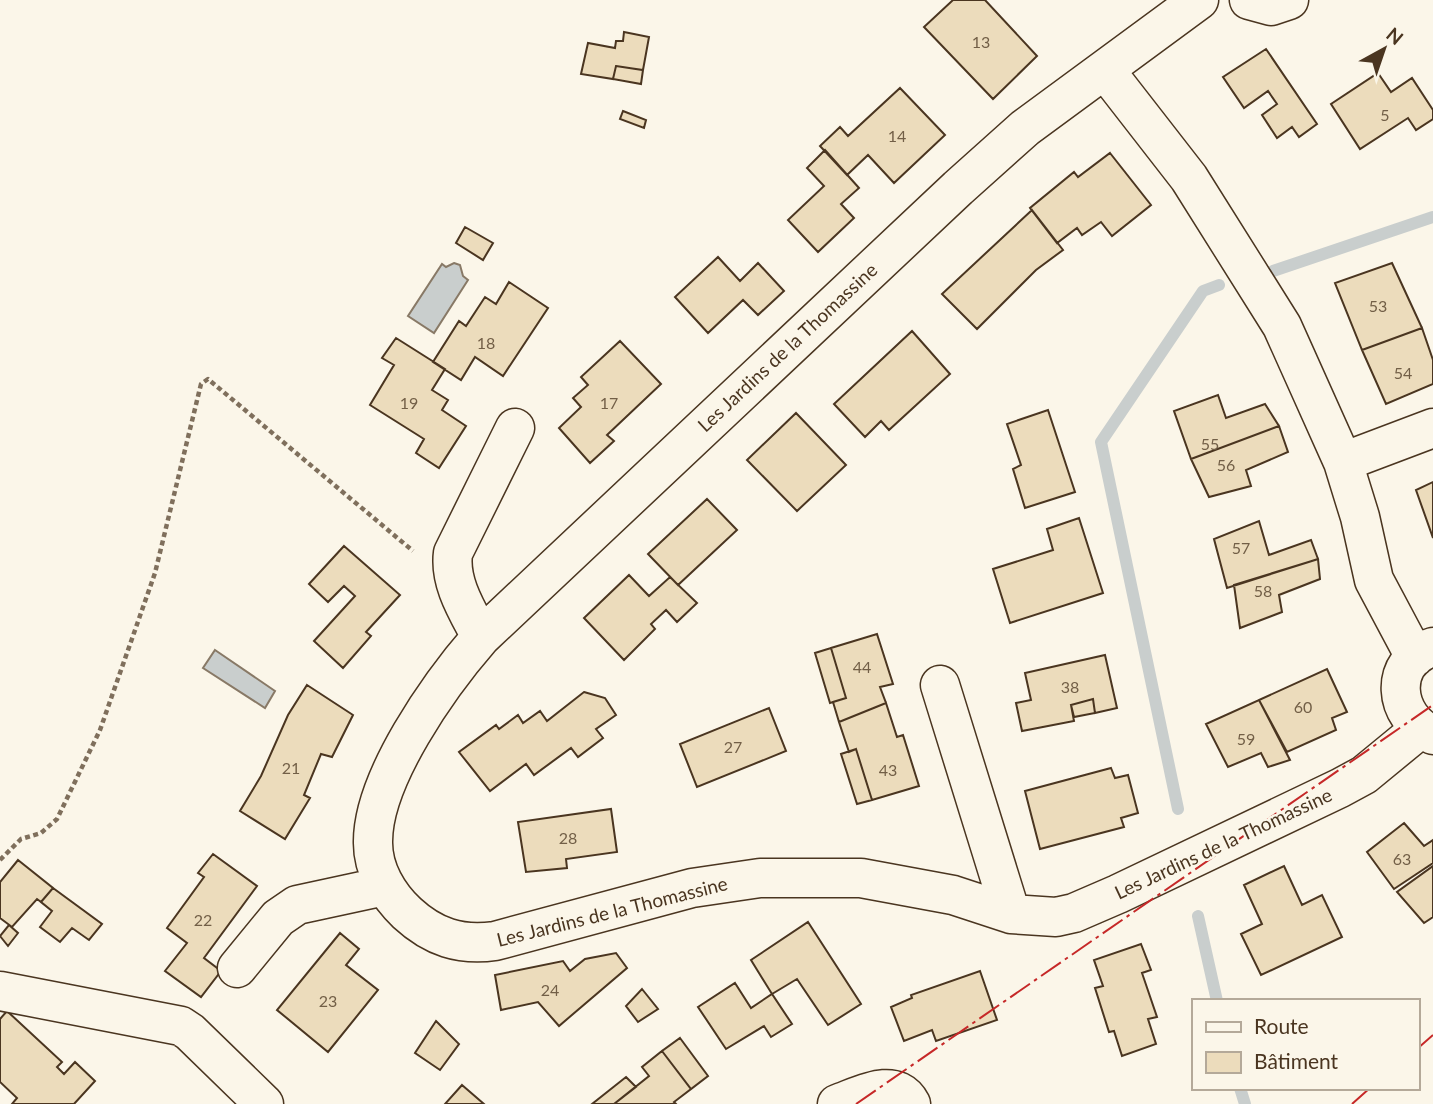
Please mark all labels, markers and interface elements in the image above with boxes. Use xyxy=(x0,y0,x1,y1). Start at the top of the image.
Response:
north arrow xyxy=(1349,14,1419,84)
text: N xyxy=(1382,22,1408,49)
house number: 13 xyxy=(972,32,990,51)
house number: 5 xyxy=(1380,105,1390,124)
house number: 14 xyxy=(888,126,906,145)
street label: Les Jardins de la Thomassine xyxy=(692,258,882,436)
house number: 53 xyxy=(1369,296,1387,315)
house number: 18 xyxy=(477,333,495,352)
house number: 54 xyxy=(1394,363,1412,382)
house number: 19 xyxy=(400,393,418,412)
house number: 17 xyxy=(600,393,618,412)
house number: 55 xyxy=(1201,434,1219,453)
house number: 56 xyxy=(1217,455,1235,474)
house number: 57 xyxy=(1232,538,1250,557)
house number: 58 xyxy=(1254,581,1272,600)
house number: 44 xyxy=(853,657,871,676)
house number: 38 xyxy=(1061,677,1079,696)
house number: 60 xyxy=(1294,697,1312,716)
house number: 59 xyxy=(1237,729,1255,748)
house number: 27 xyxy=(724,737,742,756)
house number: 21 xyxy=(282,758,300,777)
house number: 43 xyxy=(879,760,897,779)
street label: Les Jardins de la Thomassine xyxy=(1111,782,1335,904)
house number: 28 xyxy=(559,828,577,847)
house number: 63 xyxy=(1393,849,1411,868)
street label: Les Jardins de la Thomassine xyxy=(494,871,730,951)
house number: 22 xyxy=(194,910,212,929)
house number: 24 xyxy=(541,980,559,999)
house number: 23 xyxy=(319,991,337,1010)
legend xyxy=(1192,999,1419,1090)
text: Route xyxy=(1254,1013,1309,1038)
text: Bâtiment xyxy=(1254,1048,1339,1073)

